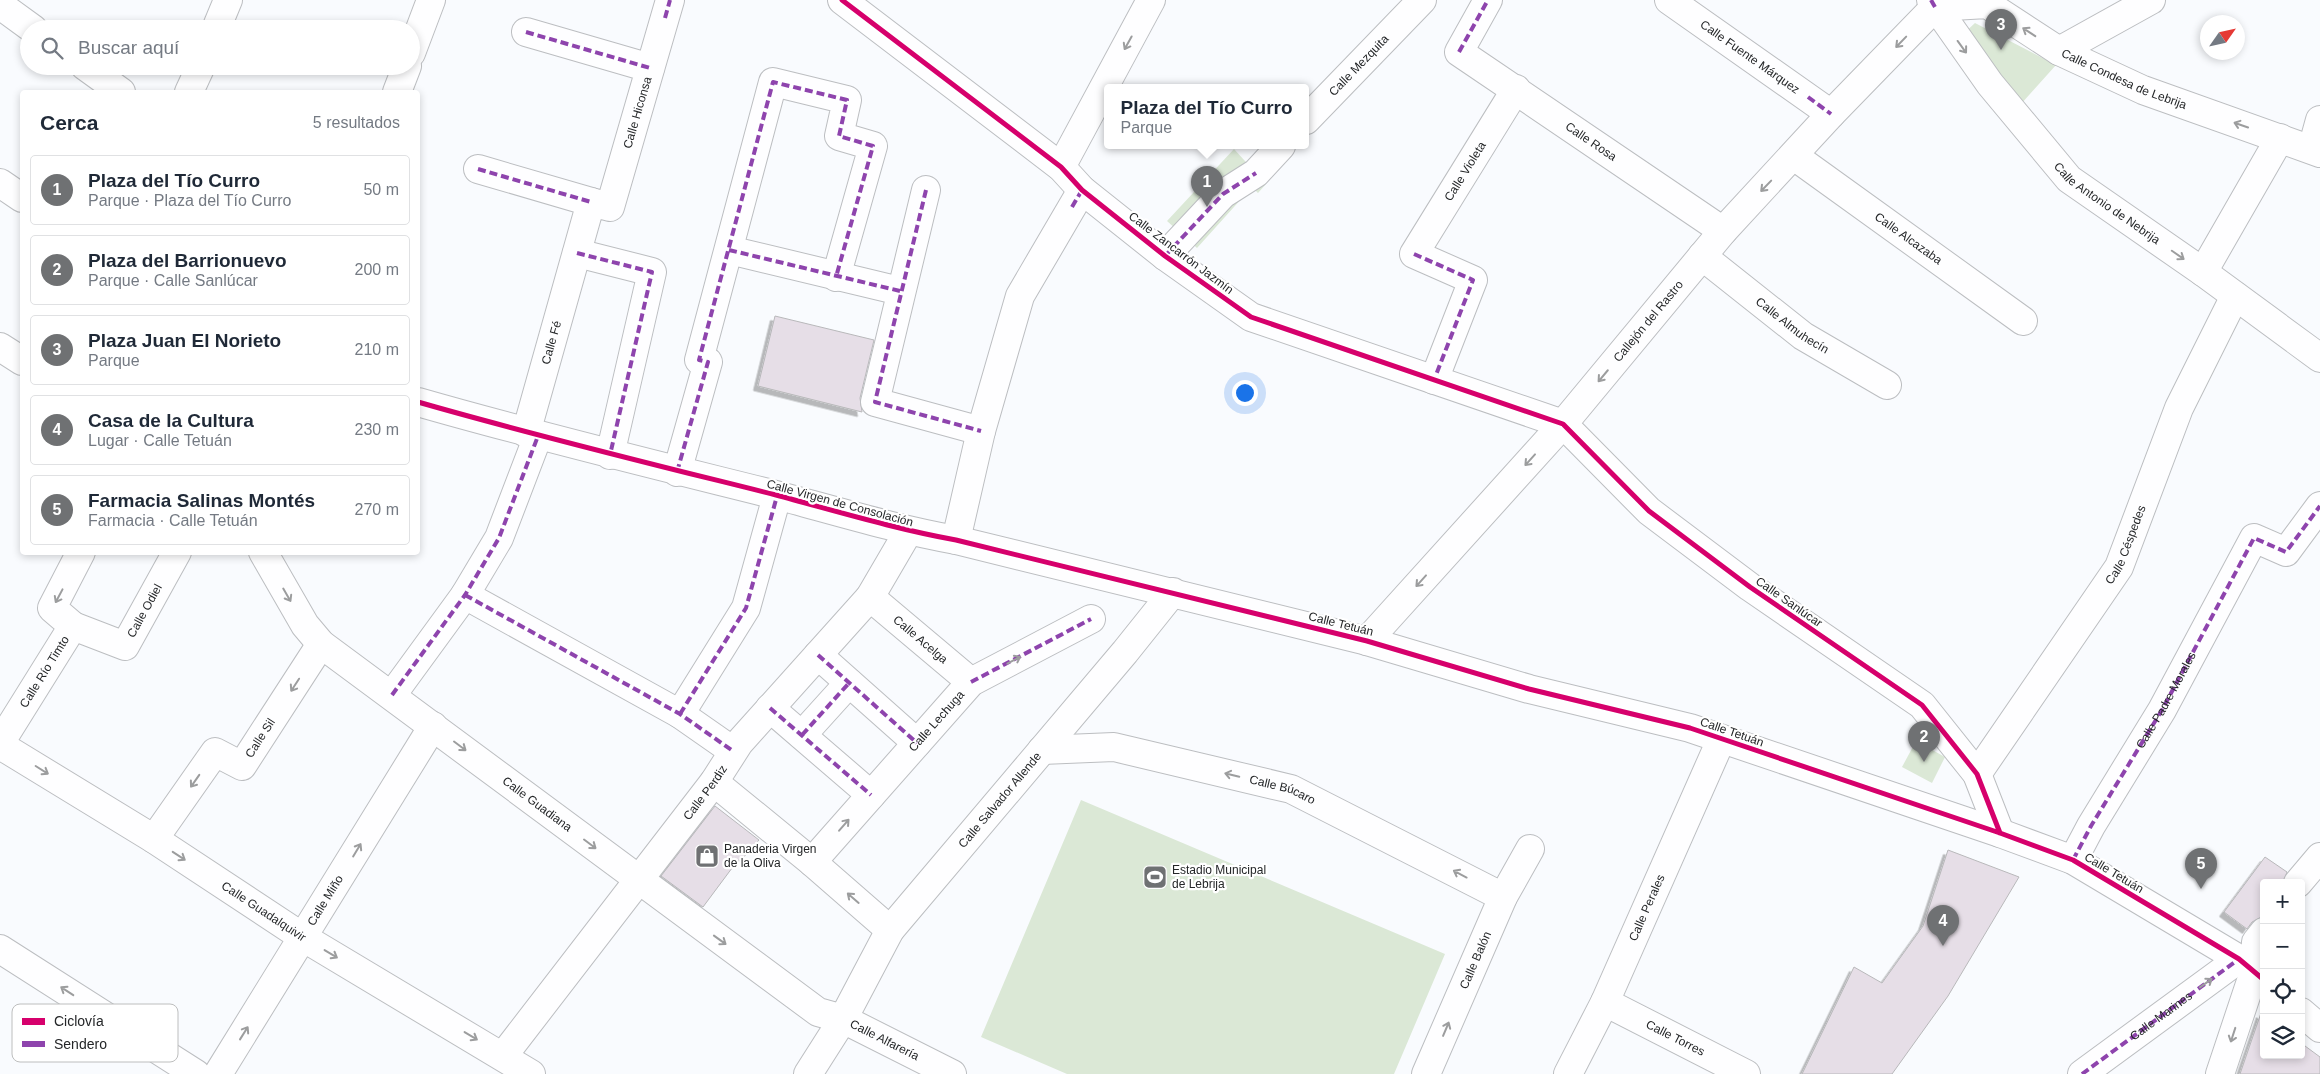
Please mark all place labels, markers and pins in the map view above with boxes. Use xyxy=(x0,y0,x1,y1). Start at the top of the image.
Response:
pin: 3 xyxy=(1985,9,2017,50)
pin: 1 xyxy=(1191,166,1223,207)
pin: 2 xyxy=(1908,721,1940,762)
place label: Panaderia Virgen de la Oliva xyxy=(724,842,817,870)
shop icon: Panaderia Virgen de la Oliva xyxy=(694,843,720,869)
pin: 5 xyxy=(2185,848,2217,889)
place label: Estadio Municipal de Lebrija xyxy=(1172,863,1266,891)
sports icon: Estadio Municipal de Lebrija xyxy=(1142,864,1168,890)
pin: 4 xyxy=(1927,905,1959,946)

